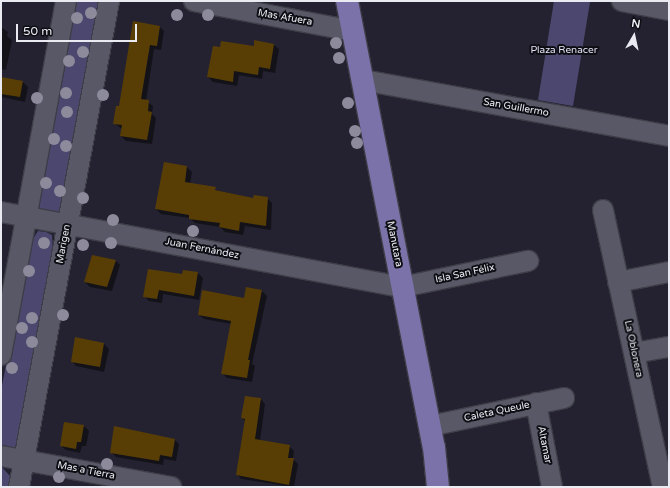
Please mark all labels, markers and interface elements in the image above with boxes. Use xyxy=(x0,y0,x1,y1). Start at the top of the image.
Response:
street label: Mas Afuera xyxy=(257,7,313,29)
scale bar xyxy=(18,16,139,42)
north arrow xyxy=(614,16,654,56)
text: N xyxy=(631,17,641,31)
text: 50 m xyxy=(23,24,52,38)
park label: Plaza Renacer xyxy=(530,45,598,57)
street label: San Guillermo xyxy=(482,96,550,120)
street label: Manutara xyxy=(384,220,404,268)
street label: Marigen xyxy=(54,223,74,265)
street label: Juan Fernández xyxy=(164,236,240,262)
street label: Isla San Félix xyxy=(434,262,496,286)
street label: La Oblonera xyxy=(621,319,645,379)
street label: Caleta Queule xyxy=(463,399,531,425)
street label: Altamar xyxy=(534,425,554,465)
street label: Mas a Tierra xyxy=(56,460,116,482)

